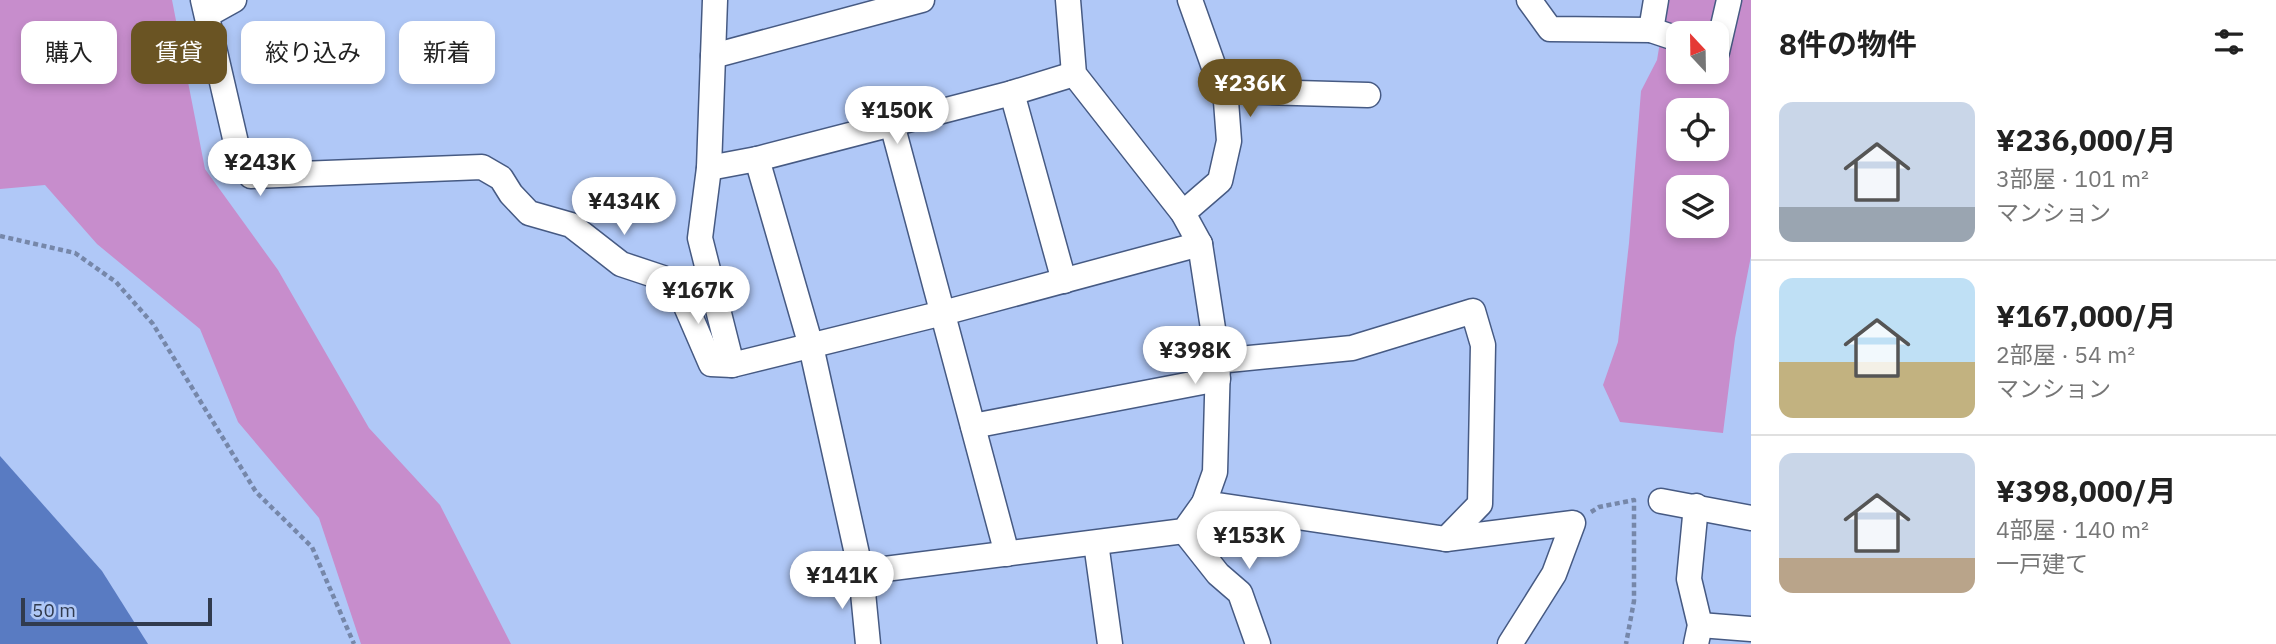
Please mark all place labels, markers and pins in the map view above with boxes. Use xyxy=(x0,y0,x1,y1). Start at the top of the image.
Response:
pin: ¥236K xyxy=(1201,60,1299,119)
pin: ¥150K xyxy=(848,86,946,146)
pin: ¥243K xyxy=(211,138,309,198)
pin: ¥434K xyxy=(575,177,673,237)
pin: ¥167K xyxy=(649,266,747,326)
pin: ¥398K xyxy=(1146,326,1244,386)
pin: ¥153K xyxy=(1200,512,1298,571)
pin: ¥141K xyxy=(793,552,891,611)

